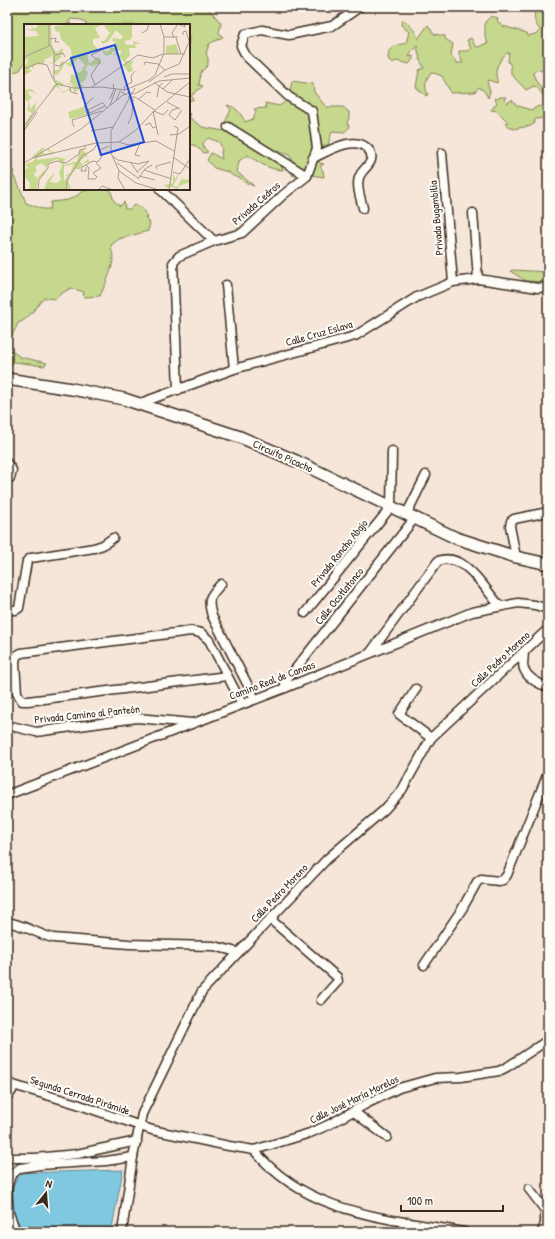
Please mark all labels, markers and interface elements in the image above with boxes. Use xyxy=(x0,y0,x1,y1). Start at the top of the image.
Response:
inset map xyxy=(24,24,190,190)
street label: Privada Cedros xyxy=(229,178,283,228)
street label: Privada Bugambilia xyxy=(426,179,446,256)
street label: Calle Cruz Eslava xyxy=(284,317,355,349)
street label: Circuito Picacho xyxy=(251,437,316,476)
street label: Privada Rancho Abajo xyxy=(307,516,371,590)
street label: Calle Ocotlatonco xyxy=(312,564,367,627)
street label: Calle Pedro Moreno xyxy=(467,628,533,690)
street label: Camino Real de Canoas xyxy=(227,657,317,703)
street label: Privada Camino al Panteón xyxy=(34,701,140,727)
street label: Calle Pedro Moreno xyxy=(248,860,311,925)
street label: Calle José María Morelos xyxy=(307,1071,401,1127)
street label: Segunda Cerrada Pirámide xyxy=(28,1072,132,1118)
north arrow xyxy=(26,1173,66,1213)
text: N xyxy=(44,1176,54,1191)
scale bar xyxy=(401,1187,503,1213)
text: 100 m xyxy=(407,1192,433,1209)

